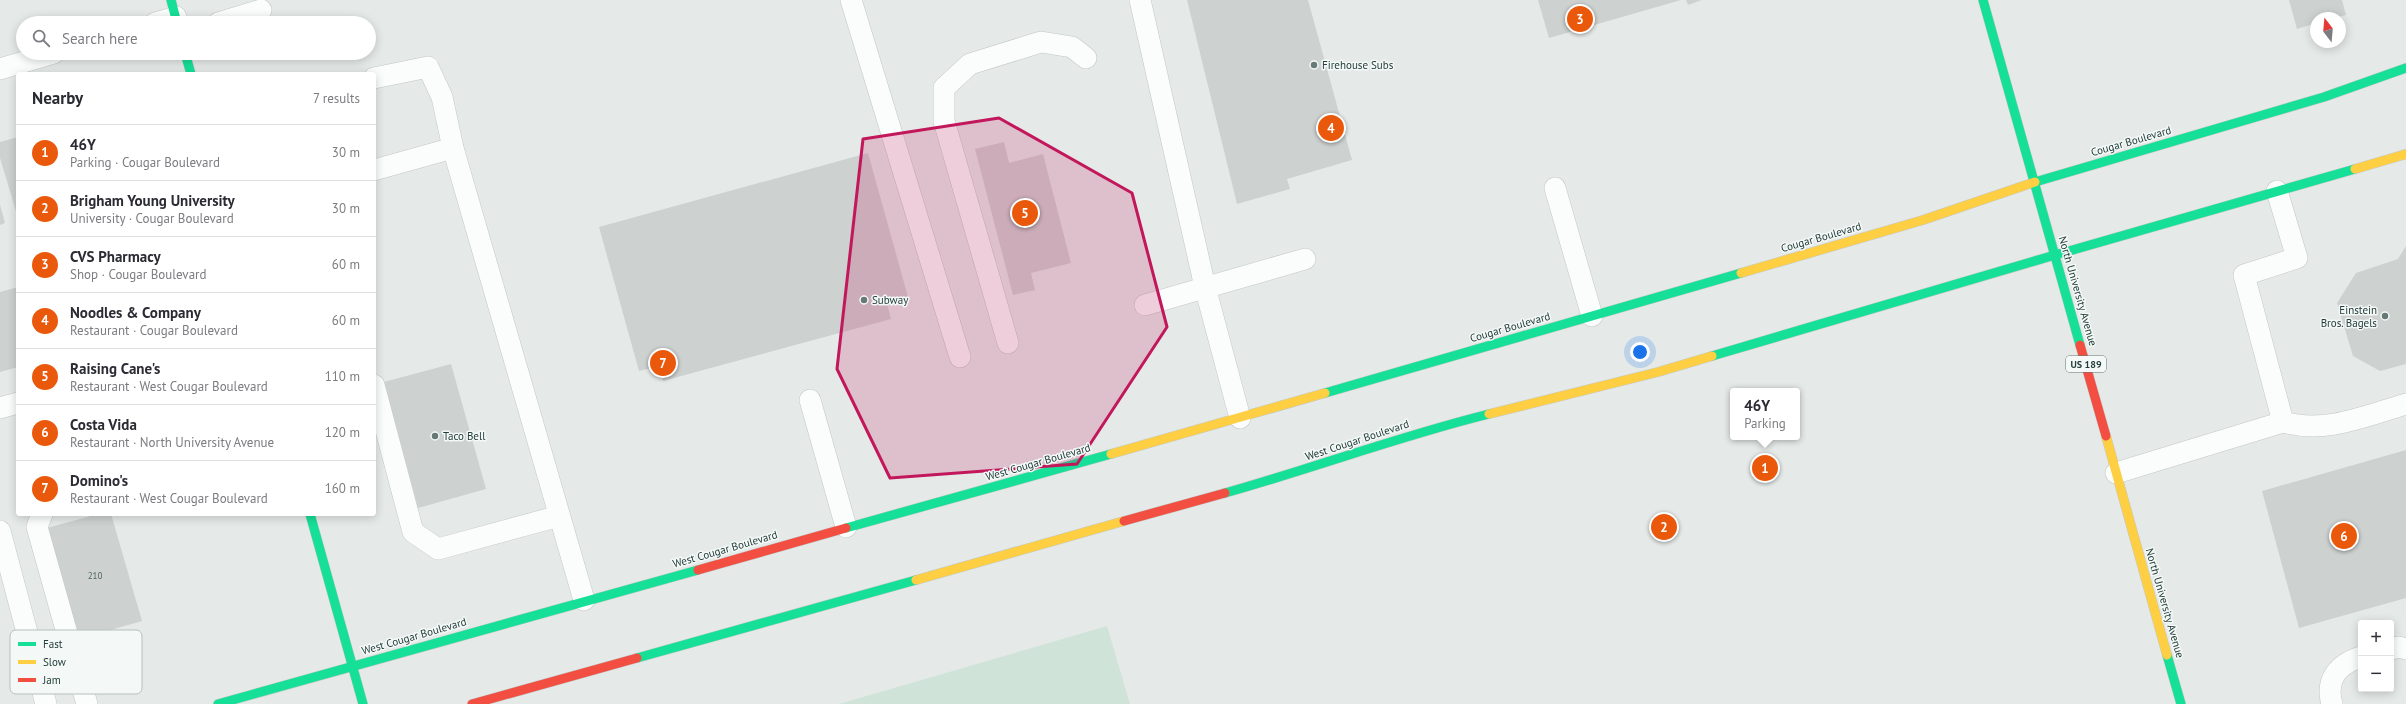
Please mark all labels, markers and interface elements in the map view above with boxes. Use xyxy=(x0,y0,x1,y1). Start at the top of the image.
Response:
pin: 3 xyxy=(1567,4,1593,34)
north arrow xyxy=(2310,12,2346,48)
search box xyxy=(16,16,376,60)
icon: search xyxy=(30,27,52,49)
text: Search here xyxy=(62,29,138,48)
place label: Firehouse Subs xyxy=(1322,58,1394,72)
marker: Firehouse Subs xyxy=(1309,60,1319,70)
text: Nearby xyxy=(32,87,83,109)
text: 7 results xyxy=(313,90,360,107)
pin: 4 xyxy=(1318,113,1344,143)
street label: Cougar Boulevard xyxy=(2089,123,2173,159)
text: 46Y xyxy=(70,135,96,154)
text: 1 xyxy=(41,144,49,161)
text: 30 m xyxy=(332,144,360,161)
text: Parking · Cougar Boulevard xyxy=(70,154,220,171)
text: Brigham Young University xyxy=(70,191,235,210)
pin: 5 xyxy=(1012,198,1038,228)
text: 2 xyxy=(41,200,49,217)
text: 30 m xyxy=(332,200,360,217)
text: University · Cougar Boulevard xyxy=(70,210,234,227)
street label: Cougar Boulevard xyxy=(1779,219,1863,255)
street label: North University Avenue xyxy=(2056,234,2101,348)
text: CVS Pharmacy xyxy=(70,247,161,266)
text: 3 xyxy=(41,256,49,273)
text: 60 m xyxy=(332,256,360,273)
text: Shop · Cougar Boulevard xyxy=(70,266,207,283)
place label: Subway xyxy=(872,293,909,307)
marker: Subway xyxy=(859,295,869,305)
text: Noodles & Company xyxy=(70,303,201,322)
place label: Einstein Bros. Bagels xyxy=(2321,303,2377,330)
street label: Cougar Boulevard xyxy=(1468,309,1552,345)
marker: Einstein Bros. Bagels xyxy=(2380,311,2390,321)
text: 4 xyxy=(41,312,49,329)
text: 60 m xyxy=(332,312,360,329)
text: Restaurant · Cougar Boulevard xyxy=(70,322,238,339)
your location xyxy=(1630,342,1650,362)
pin: 7 xyxy=(650,348,676,378)
road number: US 189 xyxy=(2066,356,2106,372)
text: Raising Cane's xyxy=(70,359,160,378)
text: 5 xyxy=(41,368,49,385)
text: 110 m xyxy=(325,368,360,385)
text: Restaurant · West Cougar Boulevard xyxy=(70,378,268,395)
popup xyxy=(1730,388,1800,440)
text: 46Y xyxy=(1744,396,1770,415)
text: Costa Vida xyxy=(70,415,137,434)
text: Parking xyxy=(1744,415,1786,432)
street label: West Cougar Boulevard xyxy=(1303,417,1411,463)
text: 6 xyxy=(41,424,49,441)
text: 120 m xyxy=(325,424,360,441)
place label: Taco Bell xyxy=(443,429,486,443)
marker: Taco Bell xyxy=(430,431,440,441)
text: Restaurant · North University Avenue xyxy=(70,434,274,451)
street label: West Cougar Boulevard xyxy=(984,440,1092,484)
pin: 1 xyxy=(1752,453,1778,483)
text: Domino's xyxy=(70,471,128,490)
text: 7 xyxy=(41,480,49,497)
text: 160 m xyxy=(325,480,360,497)
text: Restaurant · West Cougar Boulevard xyxy=(70,490,268,507)
pin: 2 xyxy=(1651,512,1677,542)
pin: 6 xyxy=(2331,521,2357,551)
street label: West Cougar Boulevard xyxy=(671,527,779,571)
street label: North University Avenue xyxy=(2143,546,2188,660)
house number: 210 xyxy=(88,570,102,581)
street label: West Cougar Boulevard xyxy=(360,614,468,658)
map controls xyxy=(2358,620,2394,692)
button: + xyxy=(2358,620,2394,656)
legend xyxy=(10,630,142,694)
text: Fast xyxy=(43,637,63,651)
text: Slow xyxy=(43,655,66,669)
button: − xyxy=(2358,656,2394,692)
text: Jam xyxy=(42,673,61,687)

